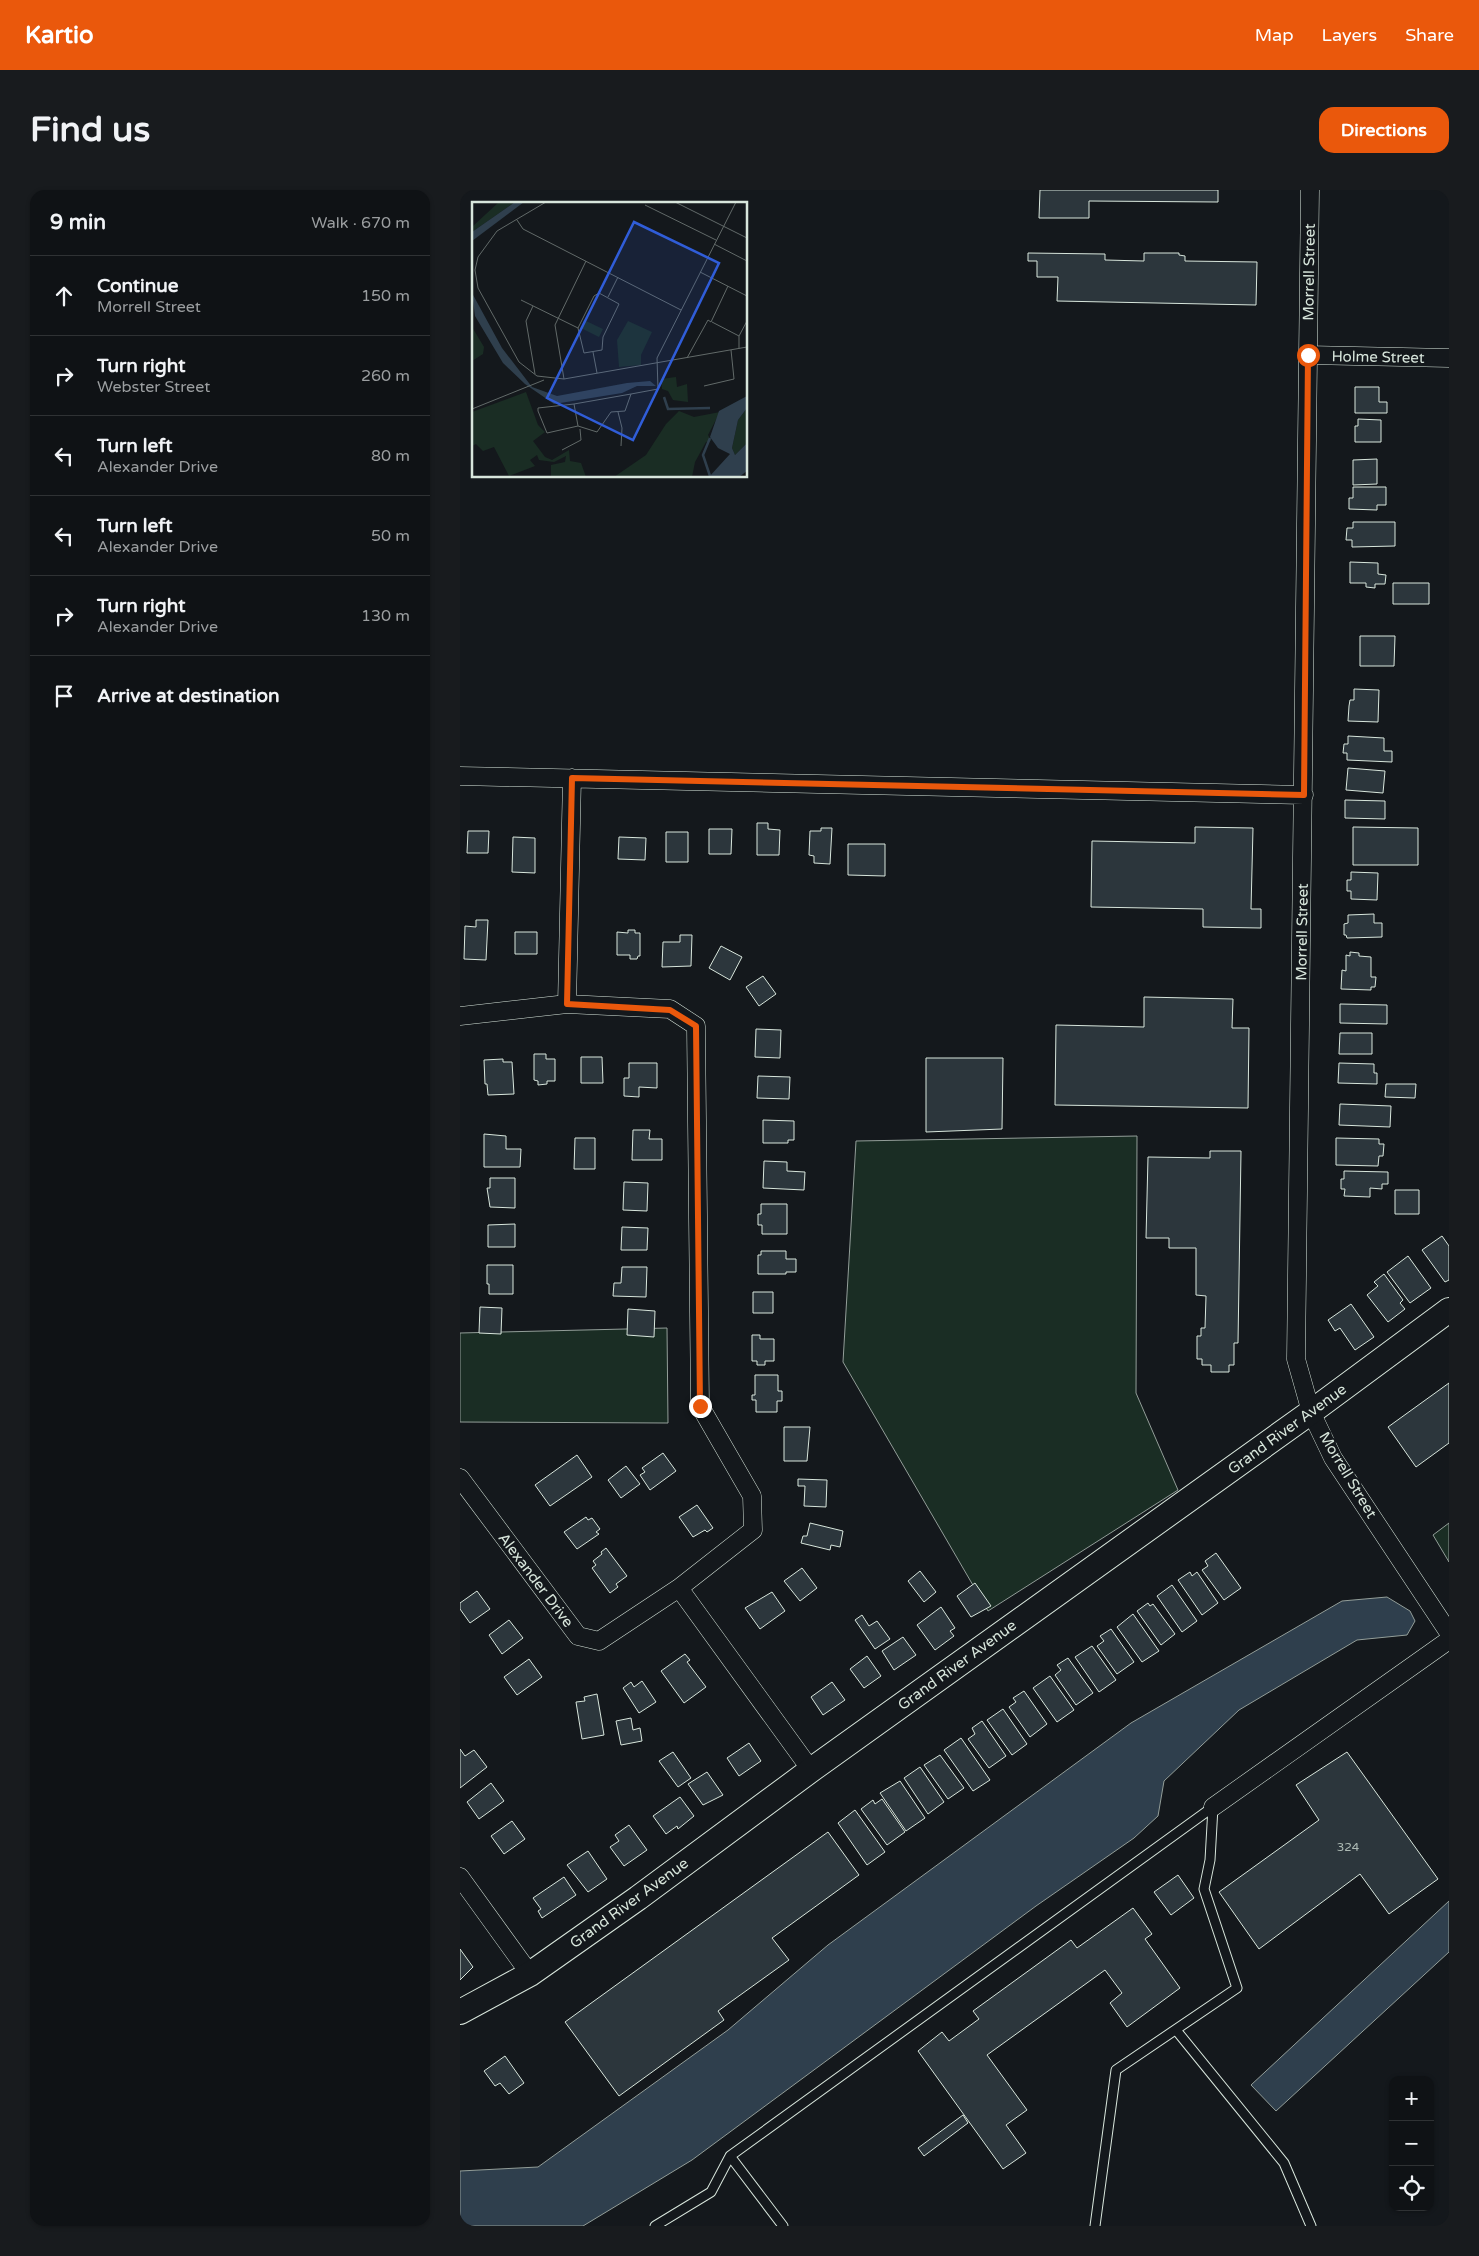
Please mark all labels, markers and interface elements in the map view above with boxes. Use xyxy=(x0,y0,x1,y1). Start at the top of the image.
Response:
text: Kartio xyxy=(25,21,94,50)
text: Map xyxy=(1255,24,1294,46)
text: Layers xyxy=(1322,24,1377,46)
text: Share xyxy=(1405,24,1454,46)
button: Directions xyxy=(1319,107,1449,153)
text: Find us xyxy=(30,109,150,151)
inset map xyxy=(472,202,748,478)
text: 9 min xyxy=(50,210,106,235)
text: Walk · 670 m xyxy=(311,213,410,233)
street label: Morrell Street xyxy=(1299,223,1319,321)
text: Continue xyxy=(97,275,179,297)
icon: ahead xyxy=(50,282,78,310)
text: 150 m xyxy=(361,286,410,306)
text: Morrell Street xyxy=(97,297,201,317)
route start xyxy=(1297,344,1320,367)
street label: Holme Street xyxy=(1331,347,1425,367)
text: Turn right xyxy=(97,355,185,377)
icon: right xyxy=(50,362,78,390)
text: 260 m xyxy=(361,366,410,386)
text: Webster Street xyxy=(97,377,210,397)
text: Turn left xyxy=(97,435,173,457)
icon: left xyxy=(50,442,78,470)
text: 80 m xyxy=(371,446,410,466)
text: Alexander Drive xyxy=(97,457,218,477)
text: Turn left xyxy=(97,515,173,537)
icon: left xyxy=(50,522,78,550)
text: 50 m xyxy=(371,526,410,546)
text: Alexander Drive xyxy=(97,537,218,557)
text: Turn right xyxy=(97,595,185,617)
icon: right xyxy=(50,602,78,630)
text: 130 m xyxy=(361,606,410,626)
text: Alexander Drive xyxy=(97,617,218,637)
icon: arrive xyxy=(50,682,78,710)
text: Arrive at destination xyxy=(97,685,280,707)
street label: Morrell Street xyxy=(1292,883,1312,981)
street label: Grand River Avenue xyxy=(1224,1380,1350,1478)
route end xyxy=(689,1395,712,1418)
street label: Morrell Street xyxy=(1315,1429,1381,1522)
street label: Alexander Drive xyxy=(495,1529,577,1631)
street label: Grand River Avenue xyxy=(894,1616,1020,1714)
house number: 324 xyxy=(1337,1840,1360,1854)
street label: Grand River Avenue xyxy=(566,1854,692,1952)
map controls xyxy=(1389,2076,1434,2211)
button: + xyxy=(1389,2076,1434,2121)
button: − xyxy=(1389,2121,1434,2166)
button: locate xyxy=(1389,2166,1434,2211)

